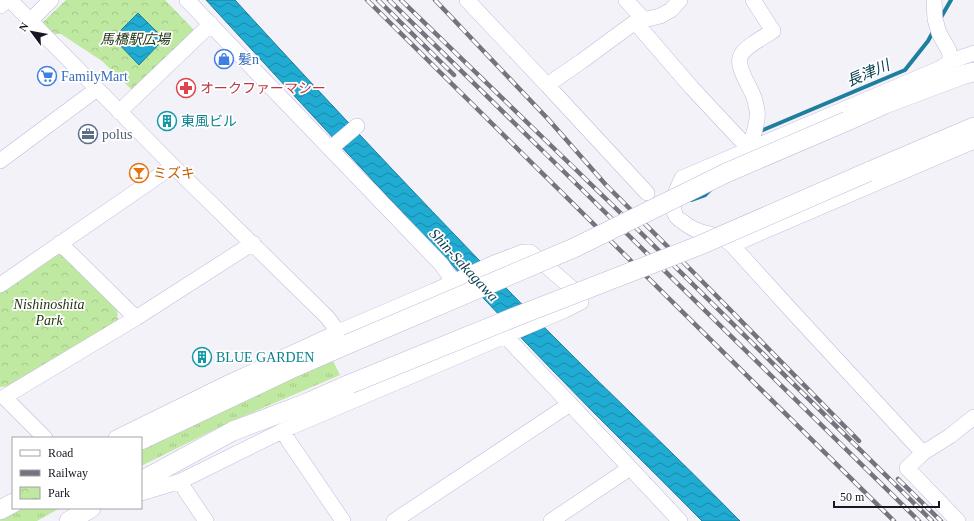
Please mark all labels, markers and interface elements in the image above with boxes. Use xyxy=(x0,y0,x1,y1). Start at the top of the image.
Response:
north arrow xyxy=(12,12,52,52)
text: N xyxy=(16,20,31,33)
park label: 馬橋駅広場 xyxy=(100,32,172,47)
shop icon: 髪n xyxy=(213,48,235,70)
place label: 髪n xyxy=(238,52,259,67)
water label: 長津川 xyxy=(844,56,894,89)
supermarket icon: FamilyMart xyxy=(36,65,58,87)
place label: FamilyMart xyxy=(61,69,128,84)
pharmacy icon: オークファーマシー xyxy=(175,77,197,99)
place label: オークファーマシー xyxy=(200,81,326,96)
building icon: 東風ビル xyxy=(156,110,178,132)
place label: 東風ビル xyxy=(181,114,237,129)
office icon: polus xyxy=(77,123,99,145)
place label: polus xyxy=(102,127,132,142)
bar icon: ミズキ xyxy=(128,162,150,184)
place label: ミズキ xyxy=(153,165,195,181)
water label: Shin-Sakagawa xyxy=(426,225,502,305)
park label: Nishinoshita Park xyxy=(13,297,84,328)
building icon: BLUE GARDEN xyxy=(191,346,213,368)
place label: BLUE GARDEN xyxy=(216,350,314,365)
legend xyxy=(12,437,142,509)
text: Road xyxy=(48,446,73,460)
text: Railway xyxy=(48,466,88,480)
scale bar xyxy=(834,483,939,509)
text: Park xyxy=(48,486,70,500)
text: 50 m xyxy=(840,490,865,504)

